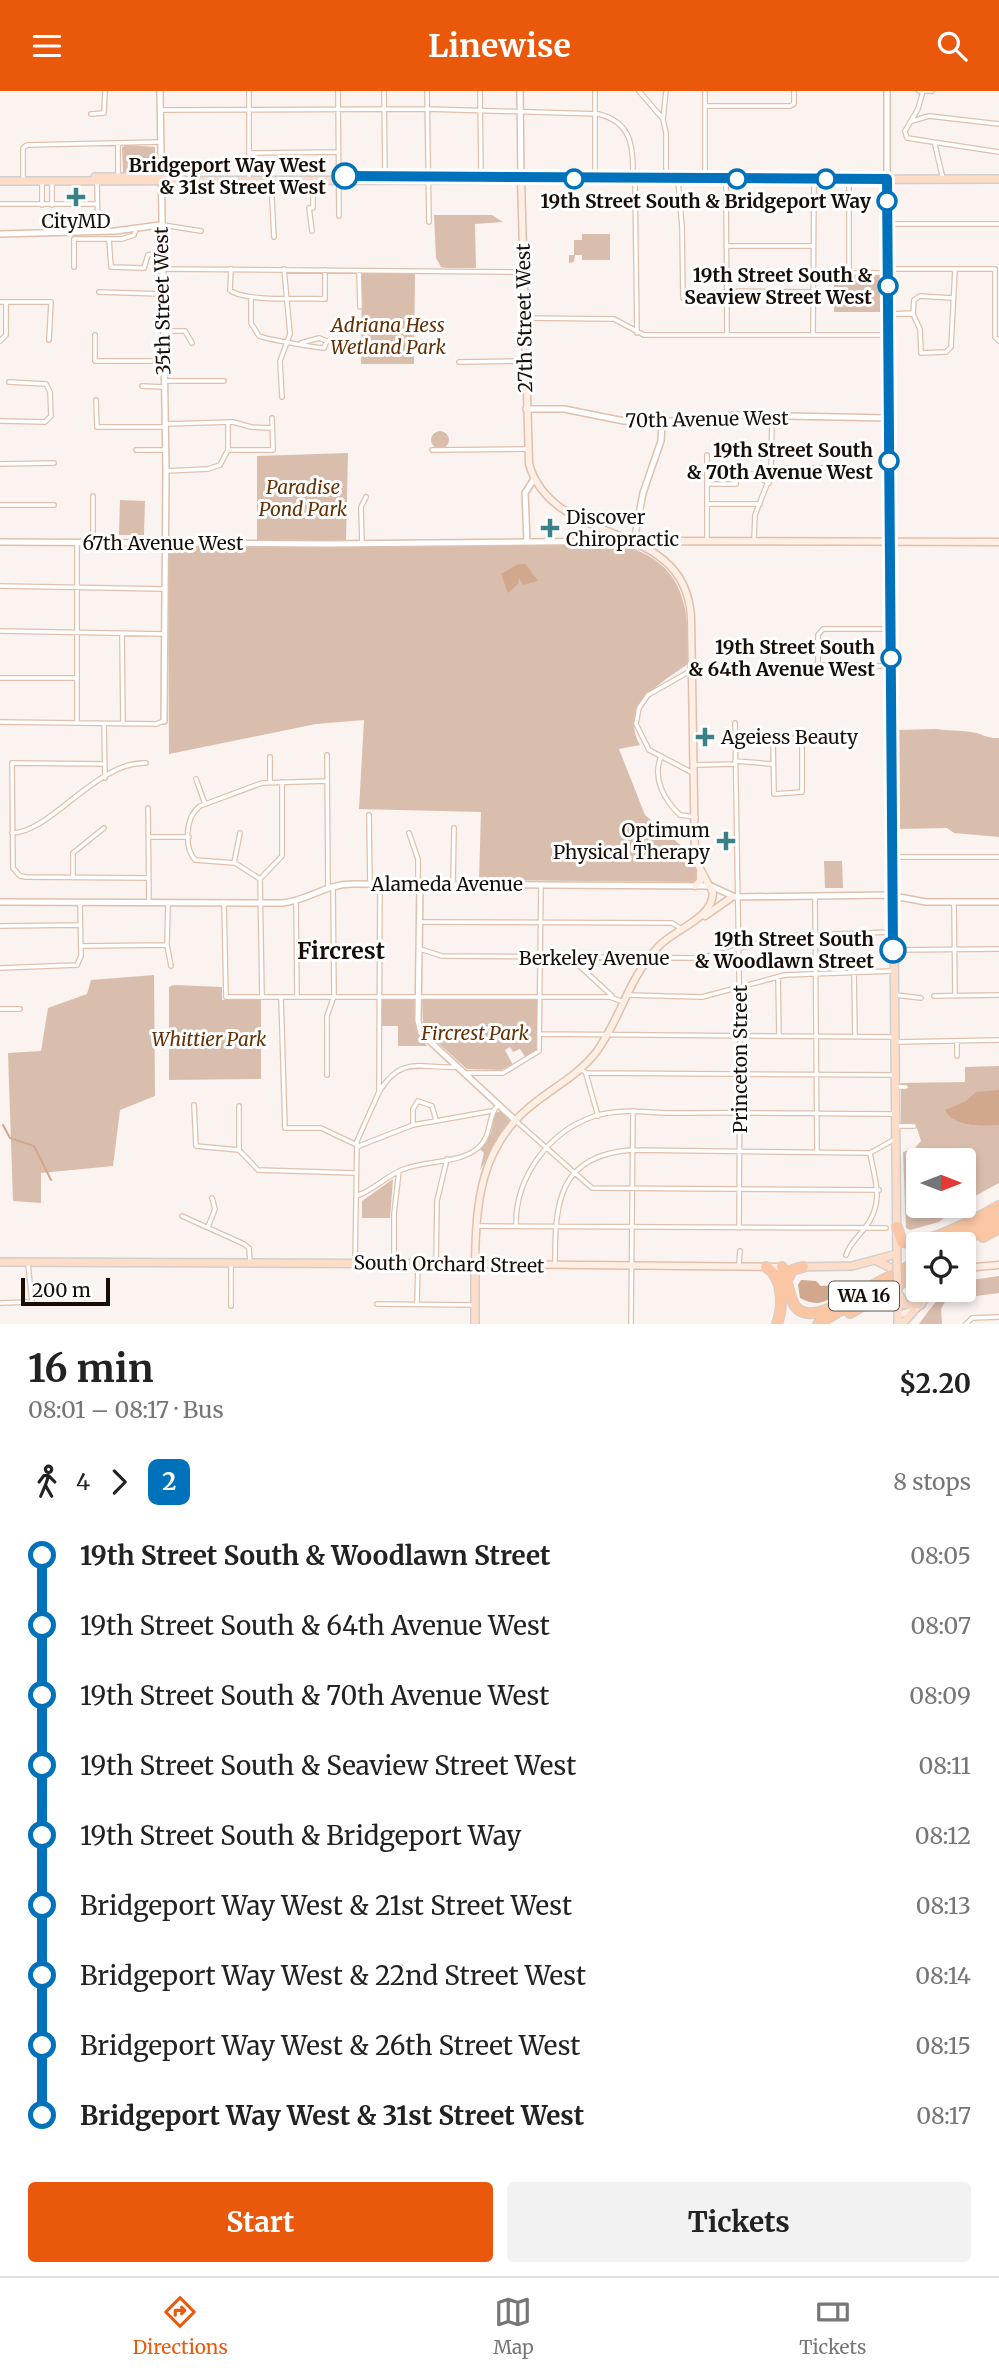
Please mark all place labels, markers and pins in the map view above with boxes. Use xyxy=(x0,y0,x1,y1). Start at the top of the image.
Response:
place label: Bridgeport Way West & 31st Street West xyxy=(128,153,326,199)
marker: Bridgeport Way West & 31st Street West xyxy=(332,163,358,189)
unlabelled marker xyxy=(564,169,584,189)
unlabelled marker xyxy=(727,169,747,189)
unlabelled marker xyxy=(816,169,836,189)
marker: CityMD xyxy=(66,187,86,207)
place label: 19th Street South & Bridgeport Way xyxy=(541,189,872,213)
marker: 19th Street South & Bridgeport Way xyxy=(877,191,897,211)
place label: CityMD xyxy=(42,209,110,233)
place label: 19th Street South & Seaview Street West xyxy=(684,263,872,309)
marker: 19th Street South & Seaview Street West xyxy=(878,276,898,296)
place label: 19th Street South & 70th Avenue West xyxy=(687,438,873,484)
marker: 19th Street South & 70th Avenue West xyxy=(879,451,899,471)
place label: Discover Chiropractic xyxy=(566,505,679,551)
marker: Discover Chiropractic xyxy=(540,518,560,538)
place label: 19th Street South & 64th Avenue West xyxy=(688,635,875,681)
marker: 19th Street South & 64th Avenue West xyxy=(881,648,901,668)
place label: Ageiess Beauty xyxy=(720,725,858,749)
marker: Ageiess Beauty xyxy=(695,727,715,747)
place label: Optimum Physical Therapy xyxy=(553,818,710,864)
marker: Optimum Physical Therapy xyxy=(716,831,736,851)
place label: 19th Street South & Woodlawn Street xyxy=(695,927,874,973)
marker: 19th Street South & Woodlawn Street xyxy=(880,937,906,963)

